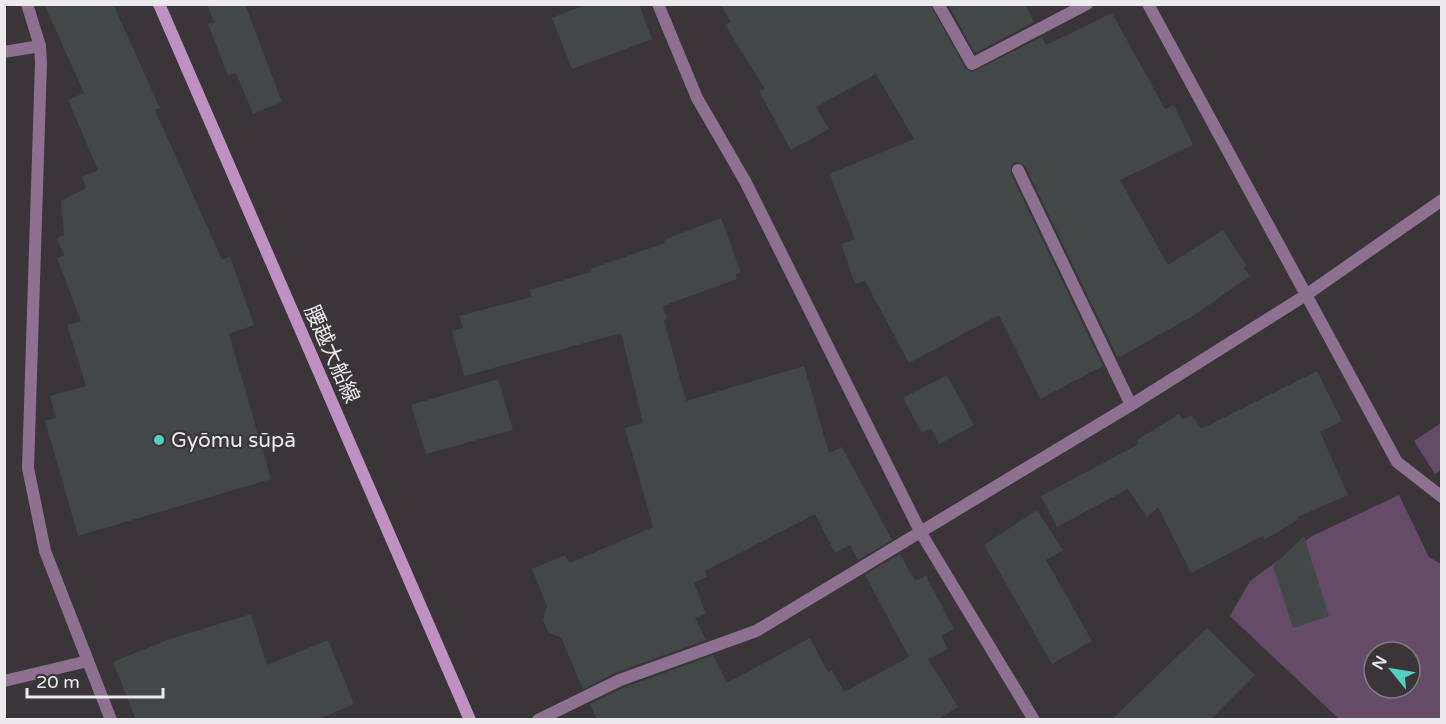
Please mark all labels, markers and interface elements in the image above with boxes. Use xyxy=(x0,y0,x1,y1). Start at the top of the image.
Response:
street label: 腰越大船線 xyxy=(299,301,364,407)
place label: Gyōmu sūpā xyxy=(171,428,296,453)
marker: Gyōmu sūpā xyxy=(152,433,166,447)
north arrow xyxy=(1362,640,1422,700)
text: N xyxy=(1368,652,1392,674)
scale bar xyxy=(27,661,164,699)
text: 20 m xyxy=(36,671,80,693)

